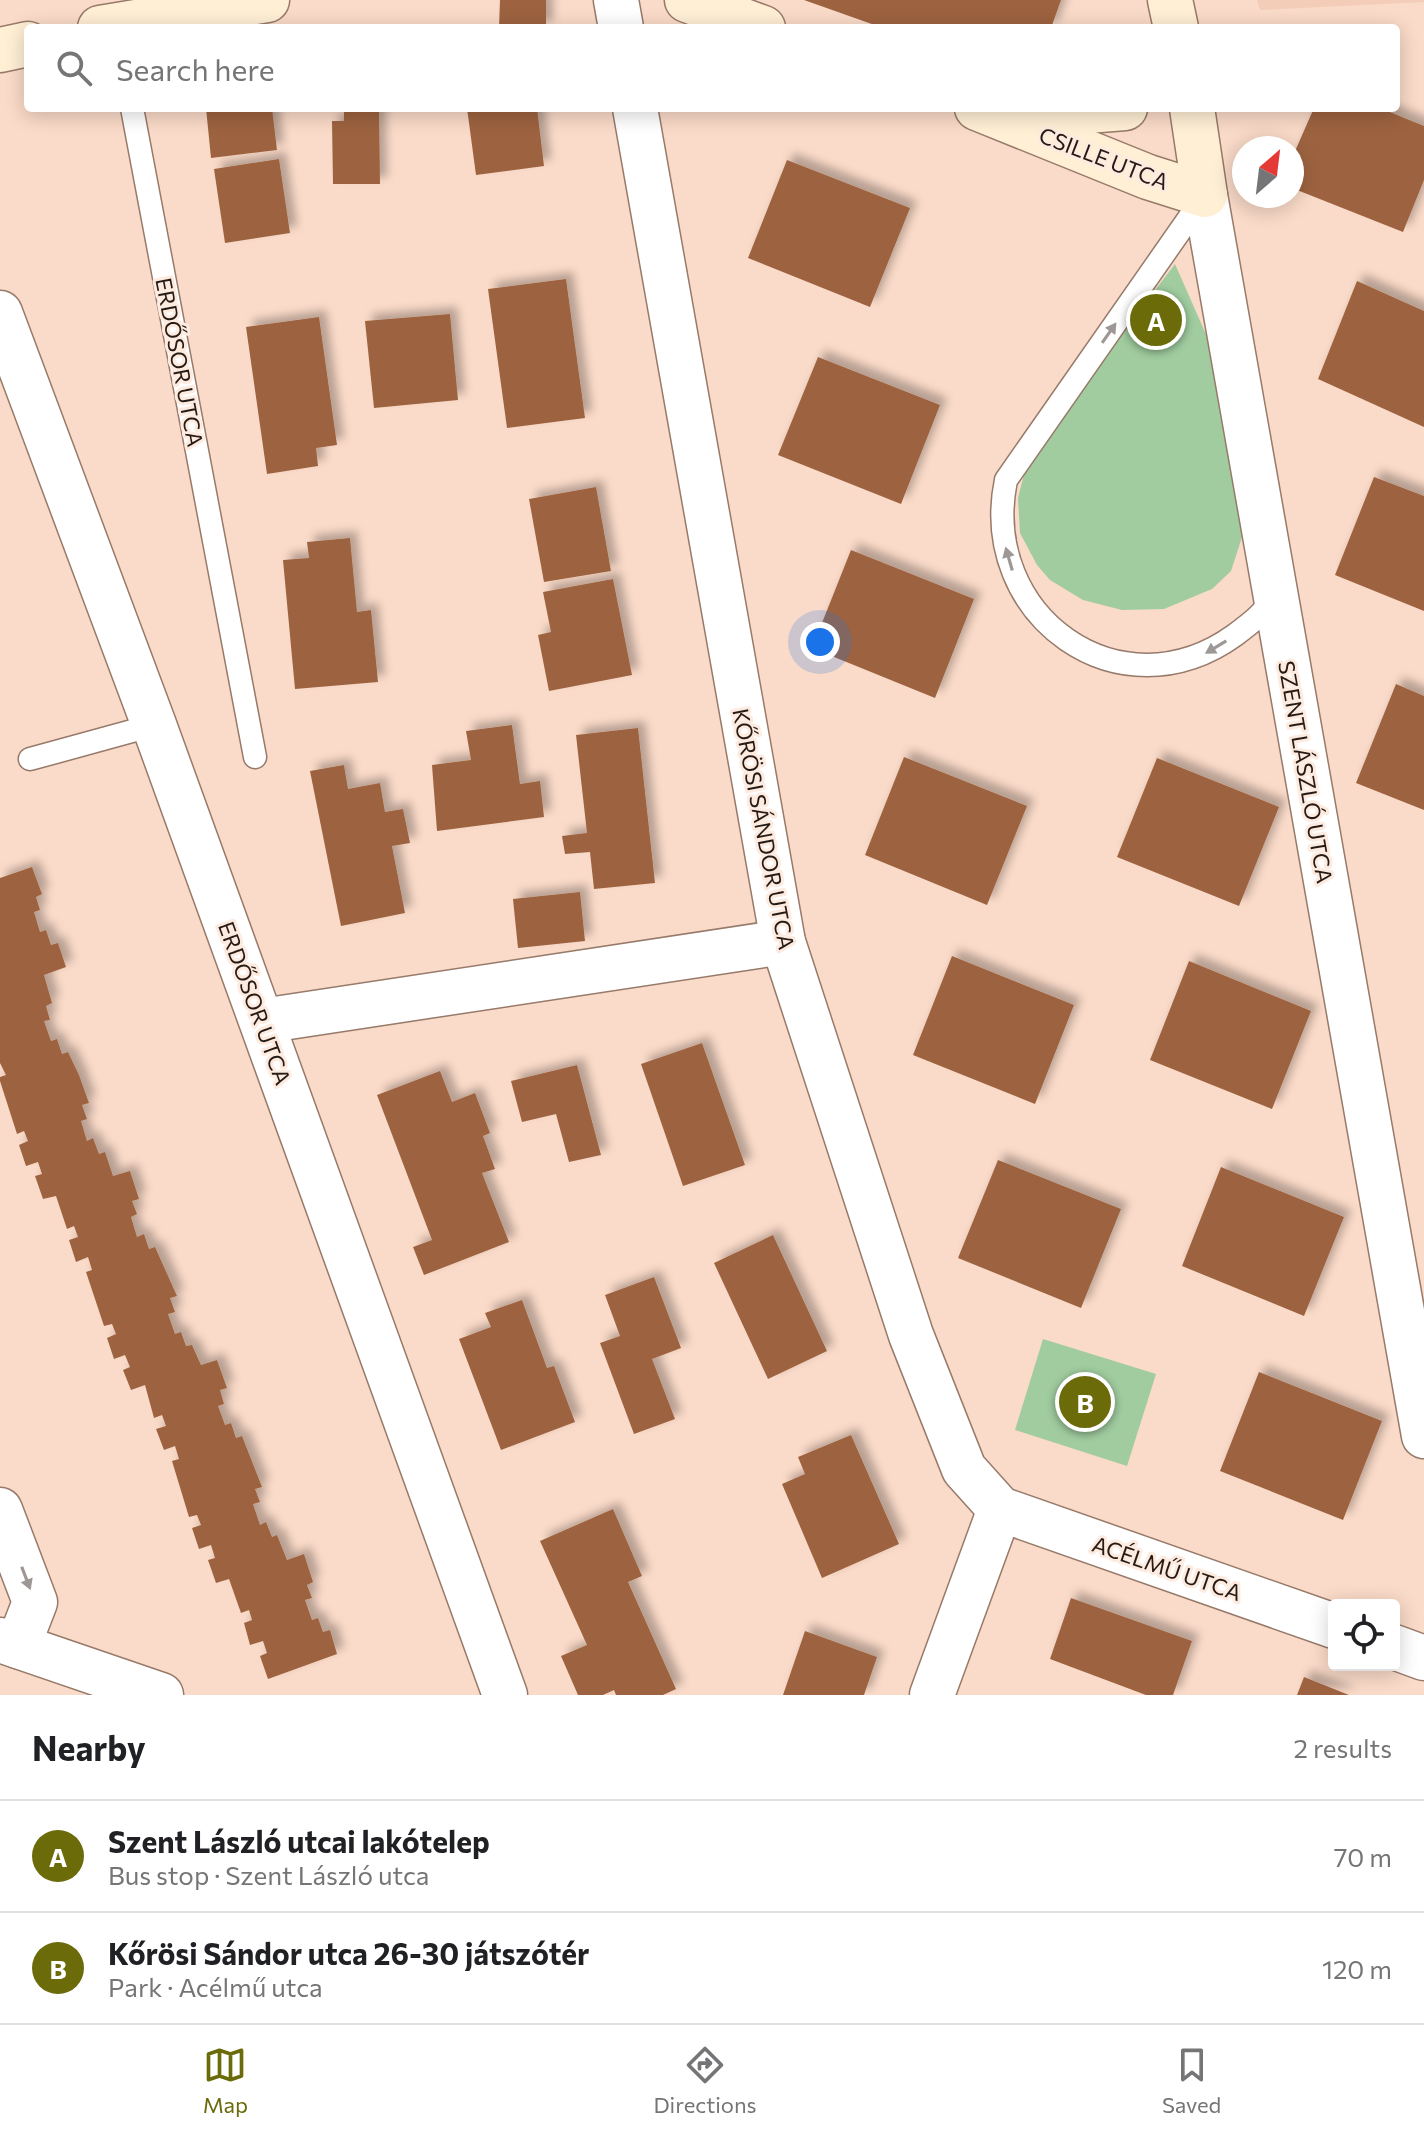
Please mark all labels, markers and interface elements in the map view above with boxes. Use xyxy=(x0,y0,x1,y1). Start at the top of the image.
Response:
search box xyxy=(24,24,1400,112)
icon: search xyxy=(52,46,96,90)
text: Search here xyxy=(116,50,275,87)
street label: CSILLE UTCA xyxy=(1036,121,1172,195)
north arrow xyxy=(1232,136,1304,208)
street label: ERDŐSOR UTCA xyxy=(150,275,210,449)
pin: A xyxy=(1130,290,1182,350)
one-way arrow xyxy=(1101,322,1116,343)
one-way arrow xyxy=(1002,547,1015,571)
your location xyxy=(800,622,840,662)
one-way arrow xyxy=(1205,640,1227,654)
street label: SZENT LÁSZLÓ UTCA xyxy=(1273,659,1339,885)
street label: KŐRÖSI SÁNDOR UTCA xyxy=(727,706,801,952)
street label: ERDŐSOR UTCA xyxy=(213,918,297,1088)
pin: B xyxy=(1059,1372,1111,1432)
street label: ACÉLMŰ UTCA xyxy=(1089,1530,1245,1606)
one-way arrow xyxy=(20,1566,33,1590)
map controls xyxy=(1328,1599,1400,1671)
button: locate xyxy=(1328,1599,1400,1671)
text: Nearby xyxy=(32,1726,146,1768)
text: 2 results xyxy=(1294,1732,1392,1763)
text: Szent László utcai lakótelep xyxy=(108,1822,490,1859)
text: A xyxy=(49,1841,67,1872)
text: 70 m xyxy=(1334,1841,1392,1872)
text: Bus stop · Szent László utca xyxy=(108,1859,429,1890)
text: Kőrösi Sándor utca 26-30 játszótér xyxy=(108,1934,589,1971)
text: B xyxy=(49,1953,67,1984)
text: 120 m xyxy=(1322,1953,1392,1984)
text: Park · Acélmű utca xyxy=(108,1971,323,2002)
tab: Map xyxy=(203,2043,248,2118)
tab: Directions xyxy=(653,2043,757,2118)
tab: Saved xyxy=(1162,2043,1221,2118)

